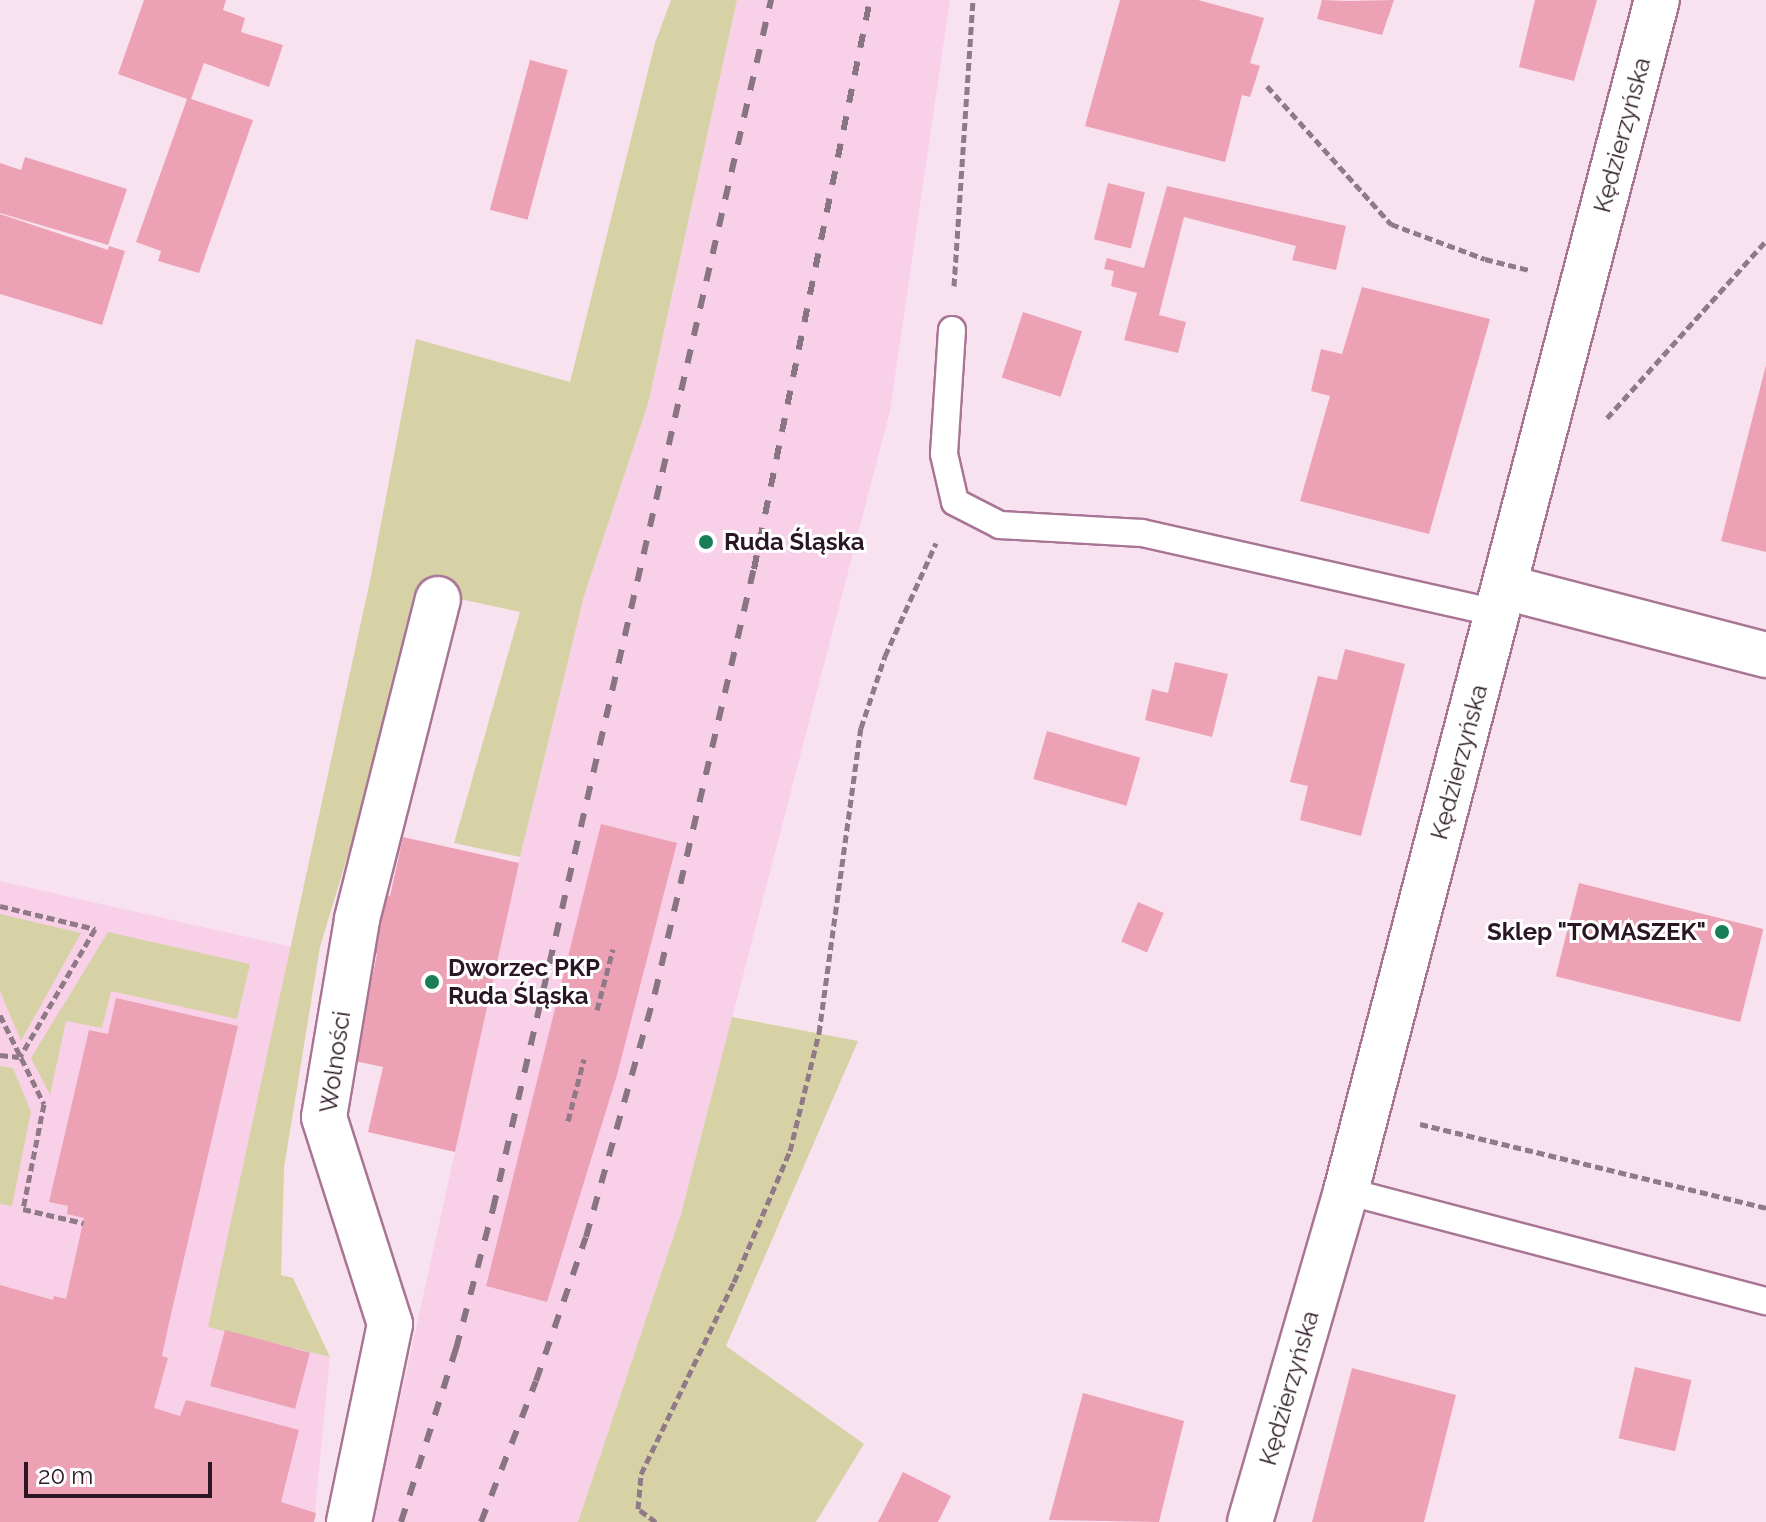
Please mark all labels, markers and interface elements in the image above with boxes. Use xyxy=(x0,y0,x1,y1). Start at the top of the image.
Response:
street label: Kędzierzyńska xyxy=(1587,54,1657,216)
place label: Ruda Śląska xyxy=(724,528,865,556)
marker: Ruda Śląska xyxy=(695,531,717,553)
street label: Kędzierzyńska xyxy=(1424,681,1494,843)
place label: Sklep "TOMASZEK" xyxy=(1487,918,1706,946)
marker: Sklep "TOMASZEK" xyxy=(1713,923,1731,941)
place label: Dworzec PKP Ruda Śląska xyxy=(448,954,600,1010)
marker: Dworzec PKP Ruda Śląska xyxy=(423,973,441,991)
street label: Wolności xyxy=(314,1009,356,1115)
street label: Kędzierzyńska xyxy=(1253,1307,1325,1469)
scale bar xyxy=(28,1446,216,1496)
text: 20 m xyxy=(38,1461,93,1490)

